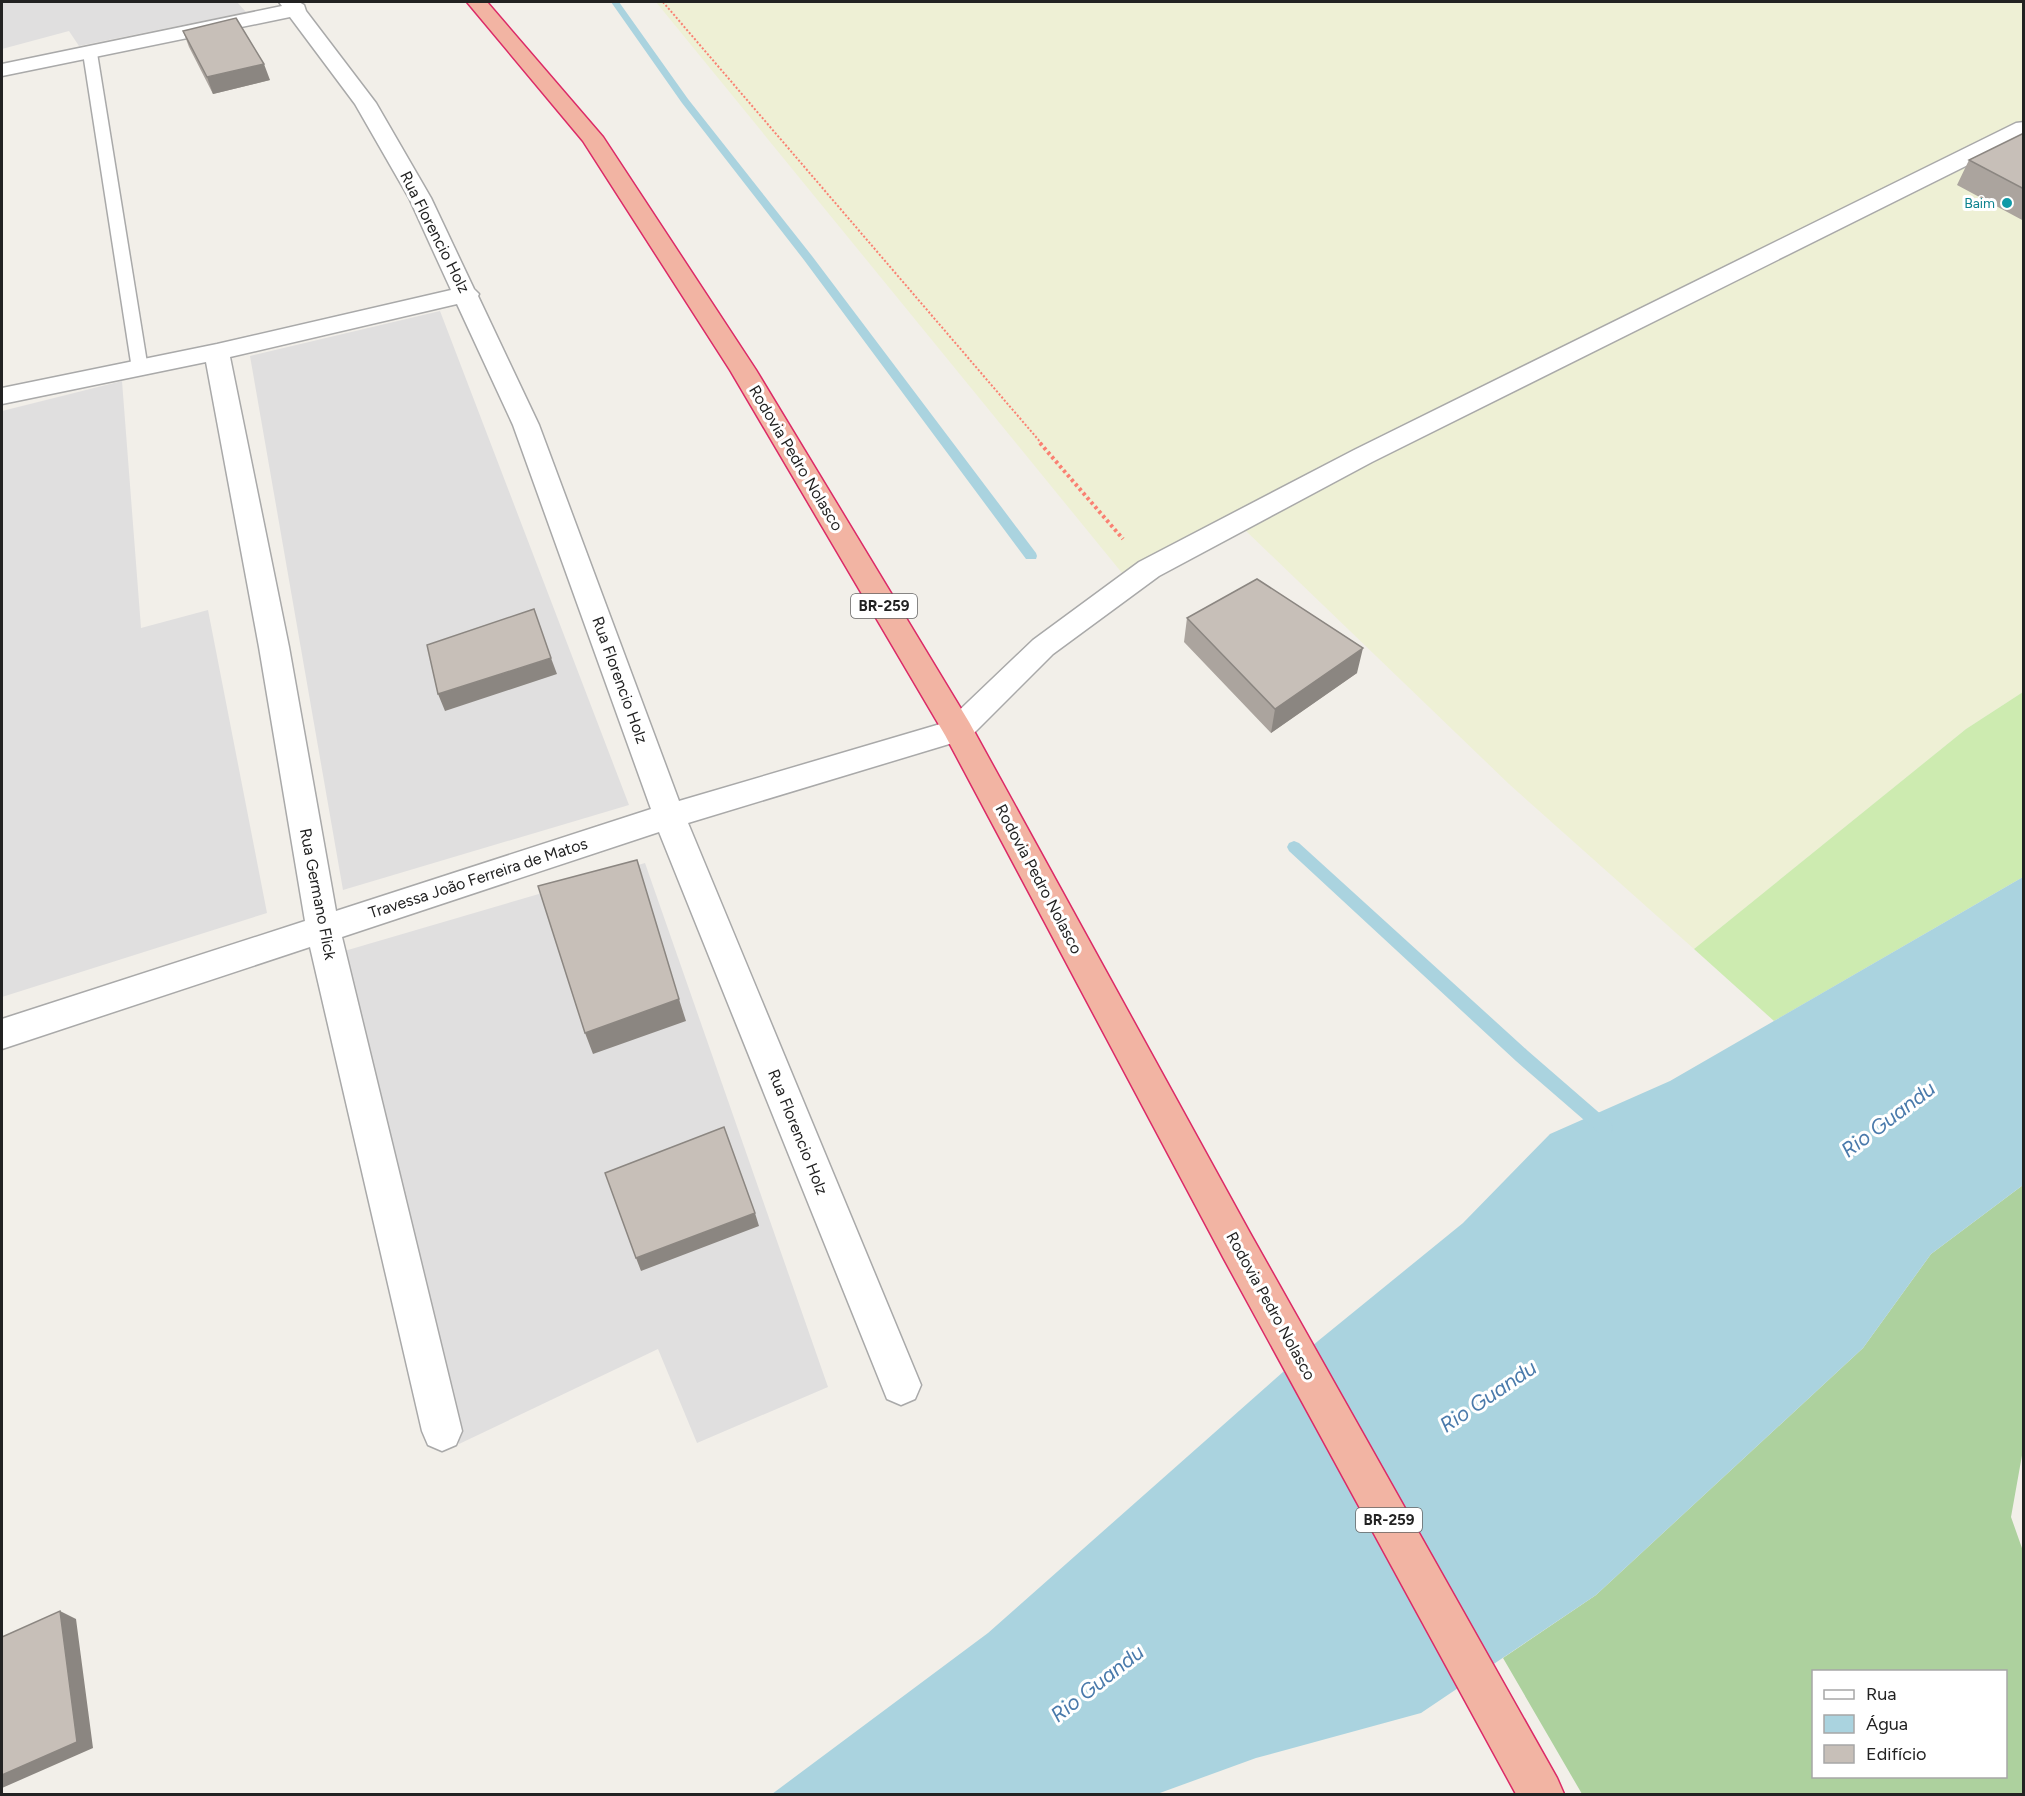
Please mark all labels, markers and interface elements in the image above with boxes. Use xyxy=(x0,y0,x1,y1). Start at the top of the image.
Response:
street label: Rua Florencio Holz xyxy=(396,168,474,296)
place label: Baim xyxy=(1964,195,1995,212)
marker: Baim xyxy=(2000,196,2014,210)
street label: Rodovia Pedro Nolasco xyxy=(745,382,847,534)
road number: BR-259 xyxy=(851,594,917,618)
street label: Rua Florencio Holz xyxy=(588,614,652,746)
street label: Rodovia Pedro Nolasco xyxy=(992,801,1086,957)
street label: Rua Germano Flick xyxy=(296,827,340,962)
street label: Travessa João Ferreira de Matos xyxy=(366,834,590,922)
street label: Rua Florencio Holz xyxy=(764,1066,832,1198)
water label: Rio Guandu xyxy=(1836,1075,1940,1162)
street label: Rodovia Pedro Nolasco xyxy=(1222,1229,1320,1383)
water label: Rio Guandu xyxy=(1435,1354,1541,1437)
road number: BR-259 xyxy=(1356,1508,1422,1532)
water label: Rio Guandu xyxy=(1045,1639,1149,1727)
legend xyxy=(1812,1670,2007,1778)
text: Rua xyxy=(1866,1683,1897,1705)
text: Água xyxy=(1866,1713,1908,1735)
text: Edifício xyxy=(1866,1743,1927,1765)

